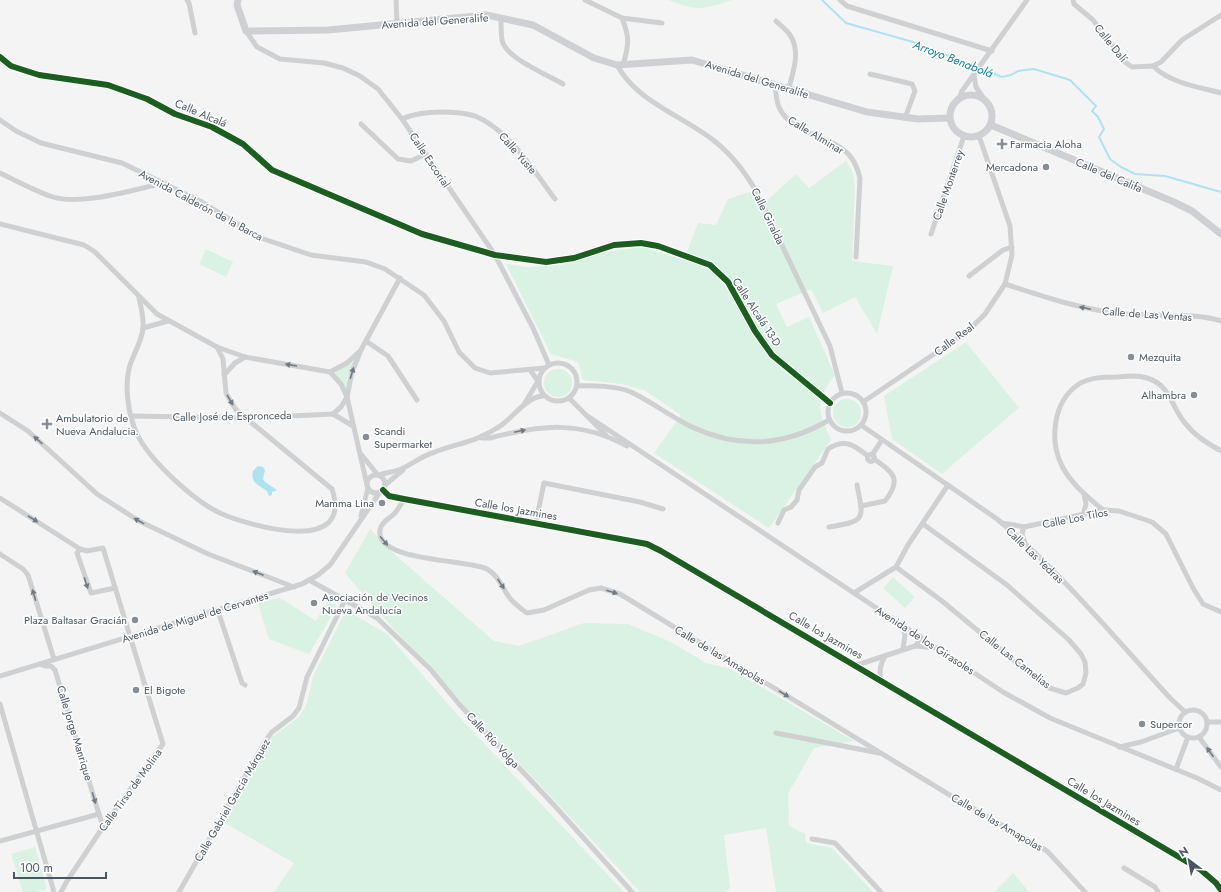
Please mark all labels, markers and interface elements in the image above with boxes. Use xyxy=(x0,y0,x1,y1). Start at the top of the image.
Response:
street label: Avenida del Generalife xyxy=(381,9,489,33)
street label: Calle Dalí xyxy=(1091,20,1132,66)
water label: Arroyo Benabolá xyxy=(910,35,996,83)
street label: Avenida del Generalife xyxy=(703,56,811,102)
street label: Calle Alcalá xyxy=(173,95,229,131)
street label: Calle Alminar xyxy=(785,112,847,158)
street label: Calle Escorial xyxy=(406,129,454,191)
street label: Calle Yuste xyxy=(495,129,541,178)
place label: Farmacia Aloha xyxy=(1010,136,1082,152)
marker: Farmacia Aloha xyxy=(997,139,1007,149)
street label: Calle Monterrey xyxy=(928,147,968,222)
street label: Calle del Califa xyxy=(1073,154,1145,196)
place label: Mercadona xyxy=(986,159,1038,175)
marker: Mercadona xyxy=(1041,162,1051,172)
street label: Avenida Calderón de la Barca xyxy=(136,165,266,245)
street label: Calle Giralda xyxy=(747,185,789,247)
street label: Calle Alcalá 13-D xyxy=(729,274,786,350)
street label: Calle de Las Ventas xyxy=(1101,303,1193,325)
one-way arrow xyxy=(1079,304,1091,310)
street label: Calle Real xyxy=(931,319,977,359)
place label: Mezquita xyxy=(1139,349,1181,365)
marker: Mezquita xyxy=(1126,352,1136,362)
one-way arrow xyxy=(285,361,297,367)
one-way arrow xyxy=(349,367,355,379)
place label: Alhambra xyxy=(1141,387,1186,403)
marker: Alhambra xyxy=(1189,390,1199,400)
one-way arrow xyxy=(226,394,233,406)
street label: Calle José de Espronceda xyxy=(172,407,292,425)
place label: Ambulatorio de Nueva Andalucia. xyxy=(56,410,139,439)
marker: Ambulatorio de Nueva Andalucia. xyxy=(41,418,53,430)
place label: Scandi Supermarket xyxy=(374,423,432,452)
one-way arrow xyxy=(513,427,526,433)
marker: Scandi Supermarket xyxy=(361,432,371,442)
one-way arrow xyxy=(33,436,42,445)
street label: Calle los Jazmines xyxy=(474,494,559,524)
place label: Mamma Lina xyxy=(315,495,374,511)
marker: Mamma Lina xyxy=(377,498,387,508)
street label: Calle Los Tilos xyxy=(1041,504,1110,532)
one-way arrow xyxy=(27,515,39,522)
one-way arrow xyxy=(133,517,145,524)
street label: Calle Las Yedras xyxy=(1002,523,1068,587)
one-way arrow xyxy=(380,536,389,547)
one-way arrow xyxy=(251,569,263,575)
one-way arrow xyxy=(83,578,89,590)
one-way arrow xyxy=(498,578,505,590)
street label: Avenida de Miguel de Cervantes xyxy=(120,587,271,647)
one-way arrow xyxy=(31,589,37,601)
place label: Asociación de Vecinos Nueva Andalucía xyxy=(322,589,428,618)
one-way arrow xyxy=(607,589,619,595)
marker: Asociación de Vecinos Nueva Andalucía xyxy=(309,598,319,608)
street label: Avenida de los Girasoles xyxy=(872,602,978,678)
street label: Calle los Jazmines xyxy=(786,607,867,663)
place label: Plaza Baltasar Gracián xyxy=(24,612,127,628)
marker: Plaza Baltasar Gracián xyxy=(130,615,140,625)
street label: Calle de las Amapolas xyxy=(672,622,769,689)
street label: Calle Las Camelias xyxy=(976,626,1055,692)
place label: El Bigote xyxy=(144,682,186,698)
street label: Calle Jorge Manrique xyxy=(53,683,97,783)
marker: El Bigote xyxy=(131,685,141,695)
one-way arrow xyxy=(778,690,790,697)
street label: Calle Río Volga xyxy=(463,708,523,772)
place label: Supercor xyxy=(1150,716,1193,732)
marker: Supercor xyxy=(1137,719,1147,729)
street label: Calle Gabriel García Márquez xyxy=(190,736,274,864)
street label: Calle Tirso de Molina xyxy=(94,745,166,835)
one-way arrow xyxy=(1206,747,1214,757)
street label: Calle los Jazmines xyxy=(1064,773,1144,830)
street label: Calle de las Amapolas xyxy=(948,789,1046,855)
one-way arrow xyxy=(91,792,97,804)
north arrow xyxy=(1169,840,1209,880)
text: N xyxy=(1176,842,1192,861)
scale bar xyxy=(14,854,106,880)
text: 100 m xyxy=(20,859,53,877)

